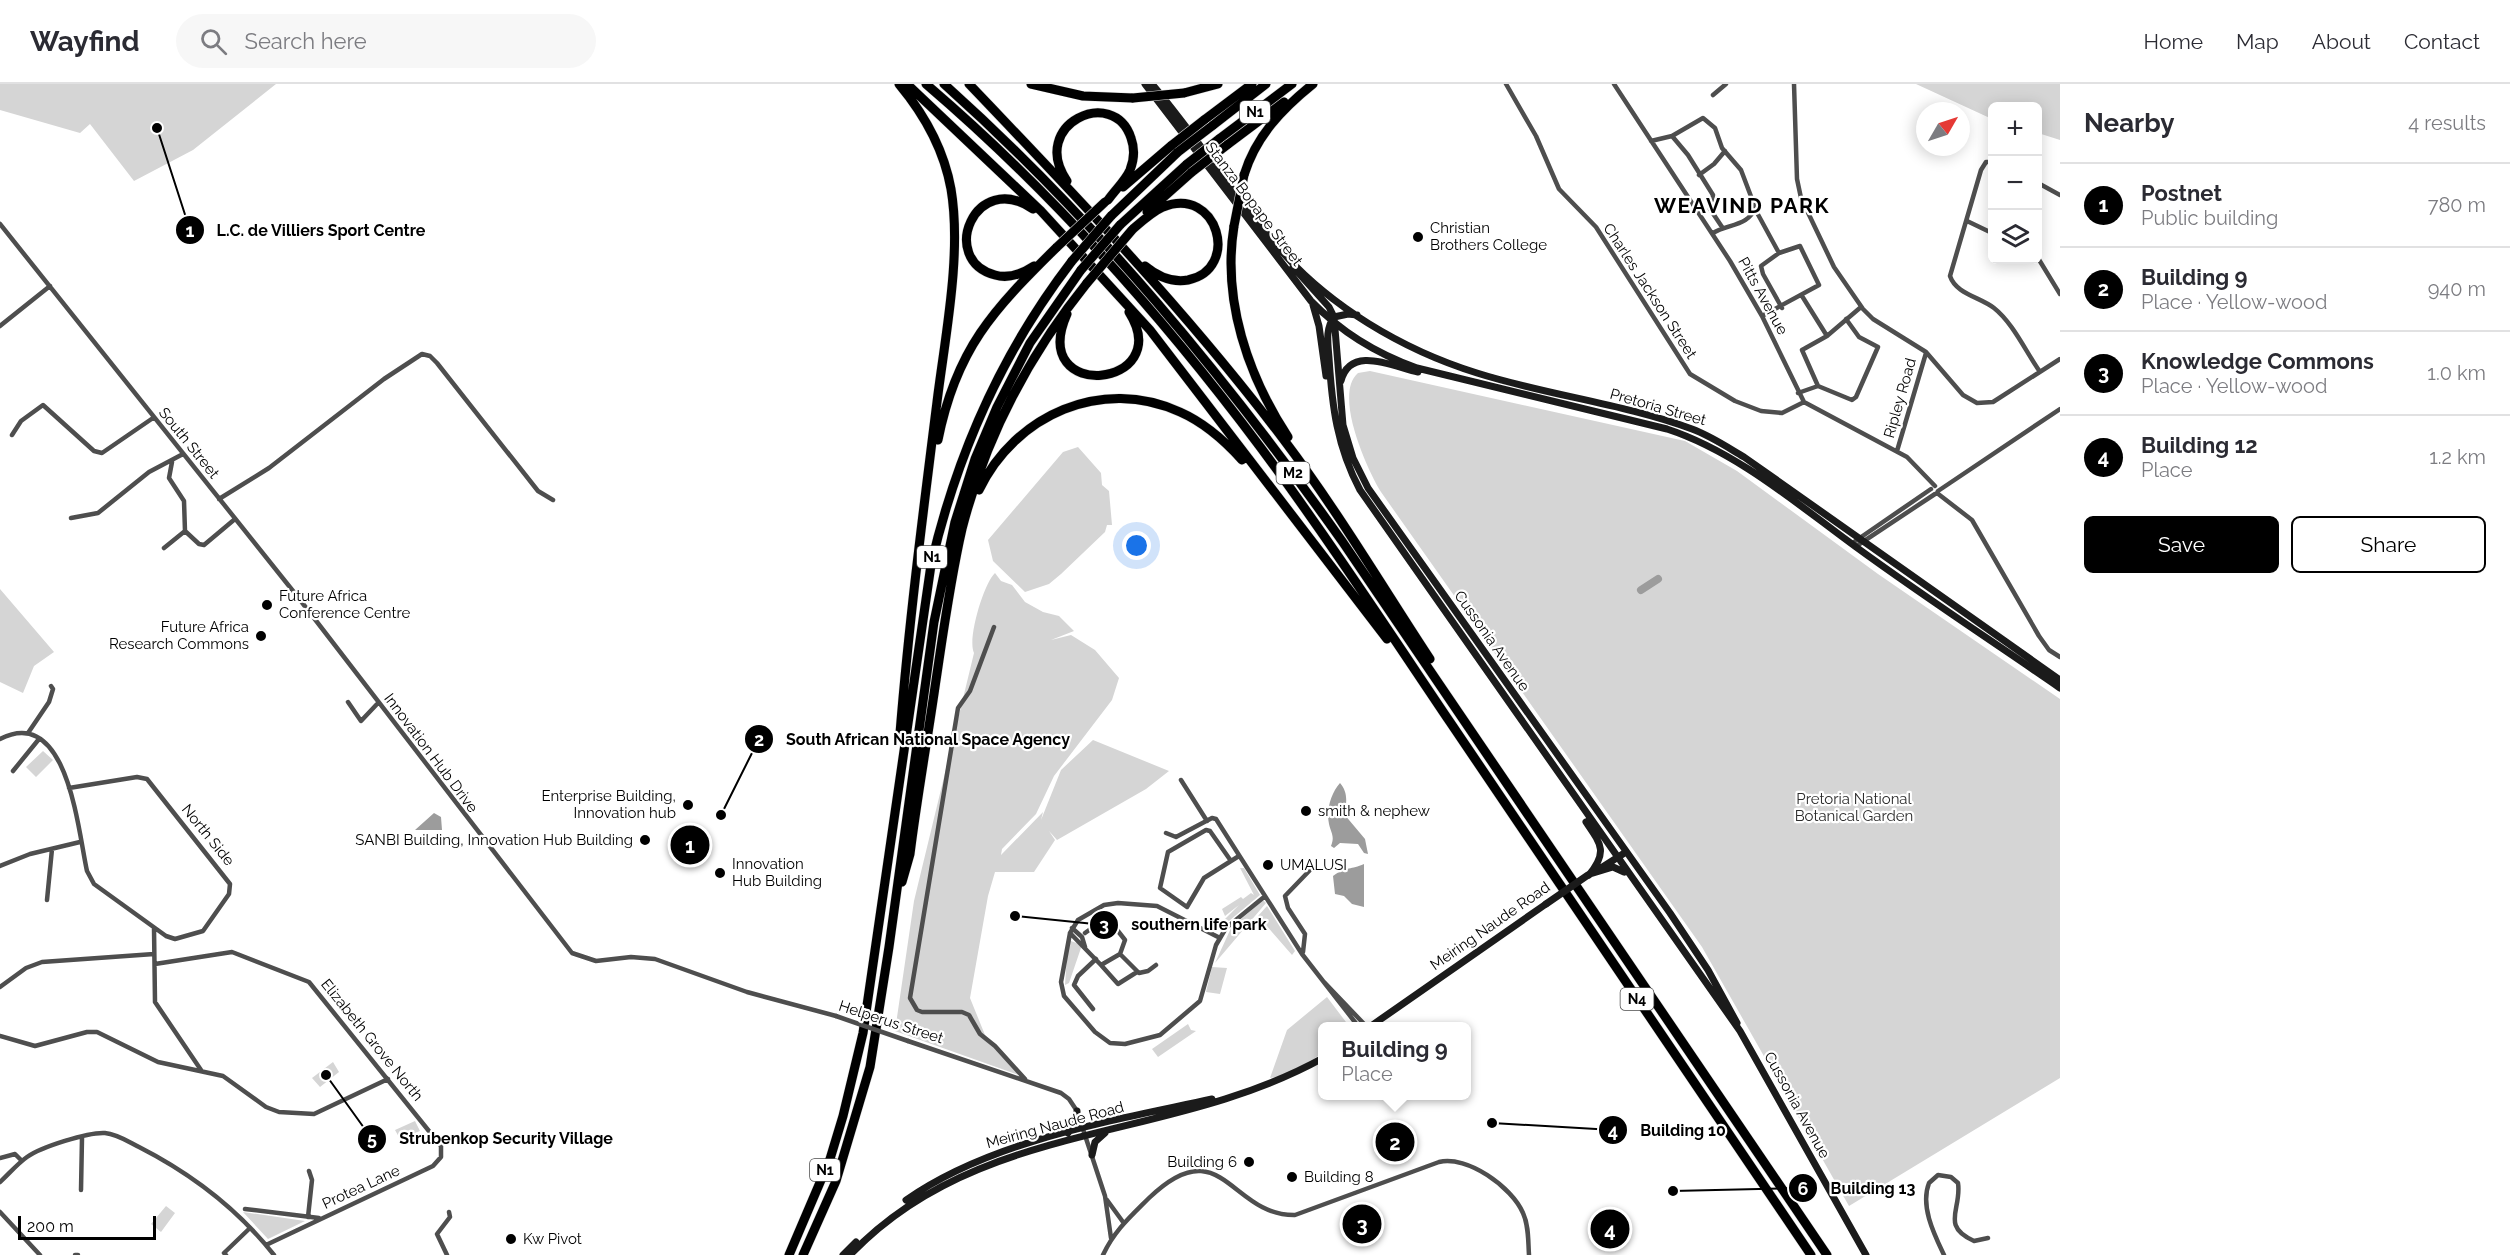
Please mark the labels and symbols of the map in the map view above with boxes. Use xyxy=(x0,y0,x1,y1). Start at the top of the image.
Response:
road number: N1 xyxy=(1240,101,1270,123)
north arrow xyxy=(1916,102,1970,156)
street label: Stanza Bopape Street xyxy=(1202,139,1306,269)
district label: WEAVIND PARK xyxy=(1654,193,1830,218)
callout: L.C. de Villiers Sport Centre xyxy=(175,213,438,247)
place label: Christian Brothers College xyxy=(1430,219,1547,254)
text: 1 xyxy=(186,220,195,241)
street label: Charles Jackson Street xyxy=(1599,220,1701,362)
text: L.C. de Villiers Sport Centre xyxy=(217,221,426,240)
marker: Christian Brothers College xyxy=(1411,230,1425,244)
street label: Pitts Avenue xyxy=(1734,254,1792,338)
street label: Ripley Road xyxy=(1880,356,1920,440)
street label: Pretoria Street xyxy=(1608,385,1708,429)
street label: South Street xyxy=(155,404,223,482)
road number: M2 xyxy=(1276,462,1310,484)
your location xyxy=(1122,531,1151,560)
road number: N1 xyxy=(917,546,947,568)
place label: Future Africa Conference Centre xyxy=(279,587,411,622)
street label: Cussonia Avenue xyxy=(1451,587,1534,695)
marker: Future Africa Conference Centre xyxy=(260,598,274,612)
place label: Future Africa Research Commons xyxy=(109,618,249,653)
marker: Future Africa Research Commons xyxy=(254,629,268,643)
street label: Innovation Hub Drive xyxy=(380,690,482,816)
callout: South African National Space Agency xyxy=(744,722,1083,756)
text: 2 xyxy=(754,729,764,750)
text: South African National Space Agency xyxy=(786,730,1070,749)
place label: Enterprise Building, Innovation hub xyxy=(541,787,676,822)
park label: Pretoria National Botanical Garden xyxy=(1795,790,1913,825)
marker: Enterprise Building, Innovation hub xyxy=(681,798,695,812)
street label: North Side xyxy=(178,801,238,869)
place label: smith & nephew xyxy=(1318,802,1430,820)
marker: smith & nephew xyxy=(1299,804,1313,818)
pin: 1 xyxy=(670,822,710,867)
place label: SANBI Building, Innovation Hub Building xyxy=(355,831,633,849)
marker: SANBI Building, Innovation Hub Building xyxy=(638,833,652,847)
place label: Innovation Hub Building xyxy=(732,855,822,890)
place label: UMALUSI xyxy=(1280,856,1347,874)
marker: UMALUSI xyxy=(1261,858,1275,872)
marker: Innovation Hub Building xyxy=(713,866,727,880)
street label: Meiring Naude Road xyxy=(1427,878,1553,974)
callout: southern life park xyxy=(1089,908,1279,942)
text: 3 xyxy=(1099,914,1109,935)
text: southern life park xyxy=(1131,915,1267,934)
street label: Elizabeth Grove North xyxy=(317,975,427,1105)
road number: N4 xyxy=(1620,988,1654,1010)
street label: Helperus Street xyxy=(837,997,945,1047)
street label: Cussonia Avenue xyxy=(1760,1049,1834,1161)
street label: Meiring Naude Road xyxy=(984,1098,1126,1152)
callout: Building 10 xyxy=(1598,1113,1738,1147)
pin: 2 xyxy=(1376,1120,1414,1164)
text: 4 xyxy=(1608,1120,1618,1141)
text: Building 10 xyxy=(1640,1121,1726,1140)
callout: Strubenkop Security Village xyxy=(357,1122,626,1156)
text: 5 xyxy=(367,1128,377,1149)
text: Strubenkop Security Village xyxy=(399,1129,613,1148)
place label: Building 6 xyxy=(1167,1153,1237,1171)
marker: Building 6 xyxy=(1242,1155,1256,1169)
road number: N1 xyxy=(810,1159,840,1181)
street label: Protea Lane xyxy=(319,1161,403,1213)
place label: Building 8 xyxy=(1304,1168,1374,1186)
marker: Building 8 xyxy=(1285,1170,1299,1184)
callout: Building 13 xyxy=(1788,1171,1927,1205)
text: 6 xyxy=(1798,1178,1809,1199)
text: Building 13 xyxy=(1831,1179,1915,1198)
pin: 3 xyxy=(1342,1202,1382,1246)
pin: 4 xyxy=(1590,1206,1630,1252)
scale bar xyxy=(18,1213,156,1240)
place label: Kw Pivot xyxy=(523,1230,582,1248)
marker: Kw Pivot xyxy=(504,1232,518,1246)

